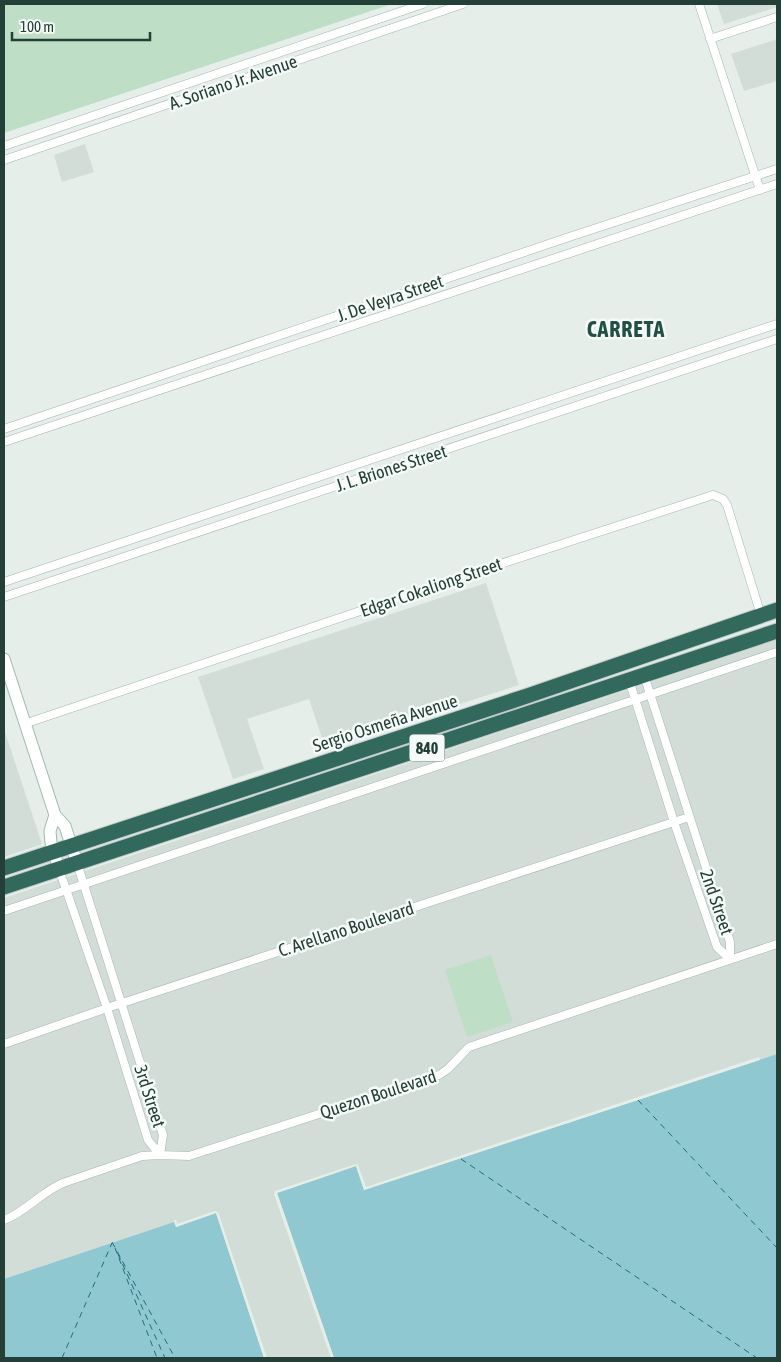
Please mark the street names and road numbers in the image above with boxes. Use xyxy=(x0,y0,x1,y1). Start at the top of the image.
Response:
street label: A. Soriano Jr. Avenue xyxy=(166,50,300,114)
street label: J. De Veyra Street xyxy=(334,270,446,326)
street label: J. L. Briones Street xyxy=(333,440,449,496)
street label: Edgar Cokaliong Street xyxy=(357,553,505,621)
street label: Sergio Osmeña Avenue xyxy=(310,690,460,756)
road number: 840 xyxy=(410,734,444,761)
street label: 2nd Street xyxy=(696,867,738,937)
street label: C. Arellano Boulevard xyxy=(276,897,416,961)
street label: 3rd Street xyxy=(130,1062,170,1130)
street label: Quezon Boulevard xyxy=(317,1065,439,1123)

